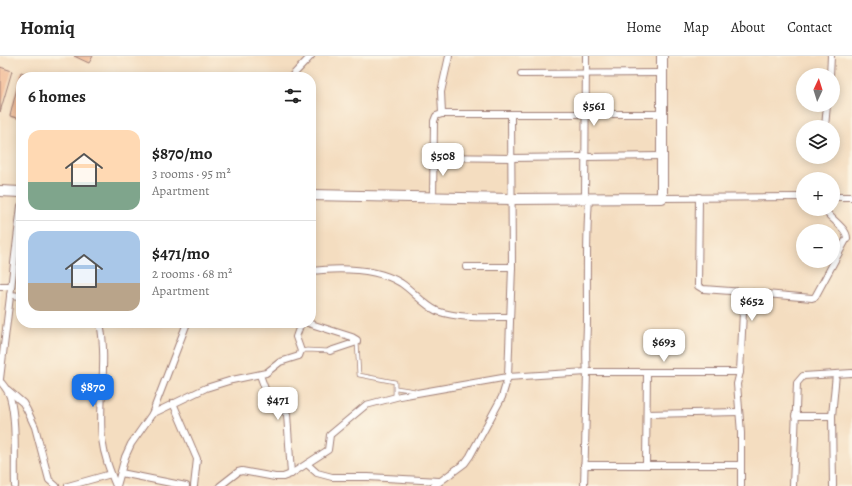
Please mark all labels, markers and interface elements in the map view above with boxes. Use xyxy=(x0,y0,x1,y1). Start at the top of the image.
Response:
text: Homiq xyxy=(20,15,75,41)
text: Home xyxy=(626,18,661,37)
text: Map xyxy=(683,18,709,37)
text: About xyxy=(731,18,765,37)
text: Contact xyxy=(787,18,832,37)
north arrow xyxy=(796,68,840,112)
map controls xyxy=(796,68,840,268)
text: 6 homes xyxy=(28,85,86,108)
icon: filters xyxy=(282,85,304,107)
pin: $561 xyxy=(570,93,618,127)
text: $561 xyxy=(583,97,605,114)
button: layers xyxy=(796,120,840,164)
text: $870/mo xyxy=(152,142,213,165)
pin: $508 xyxy=(419,143,467,177)
icon: home xyxy=(60,146,108,194)
text: $508 xyxy=(431,147,455,164)
text: 3 rooms · 95 m² xyxy=(152,165,231,182)
button: + xyxy=(796,172,840,216)
text: Apartment xyxy=(152,182,210,199)
button: − xyxy=(796,224,840,268)
text: $471/mo xyxy=(152,242,210,265)
icon: home xyxy=(60,247,108,295)
text: 2 rooms · 68 m² xyxy=(152,265,232,282)
text: Apartment xyxy=(152,282,210,299)
pin: $652 xyxy=(728,288,776,322)
text: $652 xyxy=(740,292,764,309)
pin: $693 xyxy=(640,329,688,363)
text: $693 xyxy=(652,333,676,350)
pin: $870 xyxy=(69,374,117,408)
text: $870 xyxy=(81,378,105,395)
pin: $471 xyxy=(254,387,302,421)
text: $471 xyxy=(267,391,289,408)

